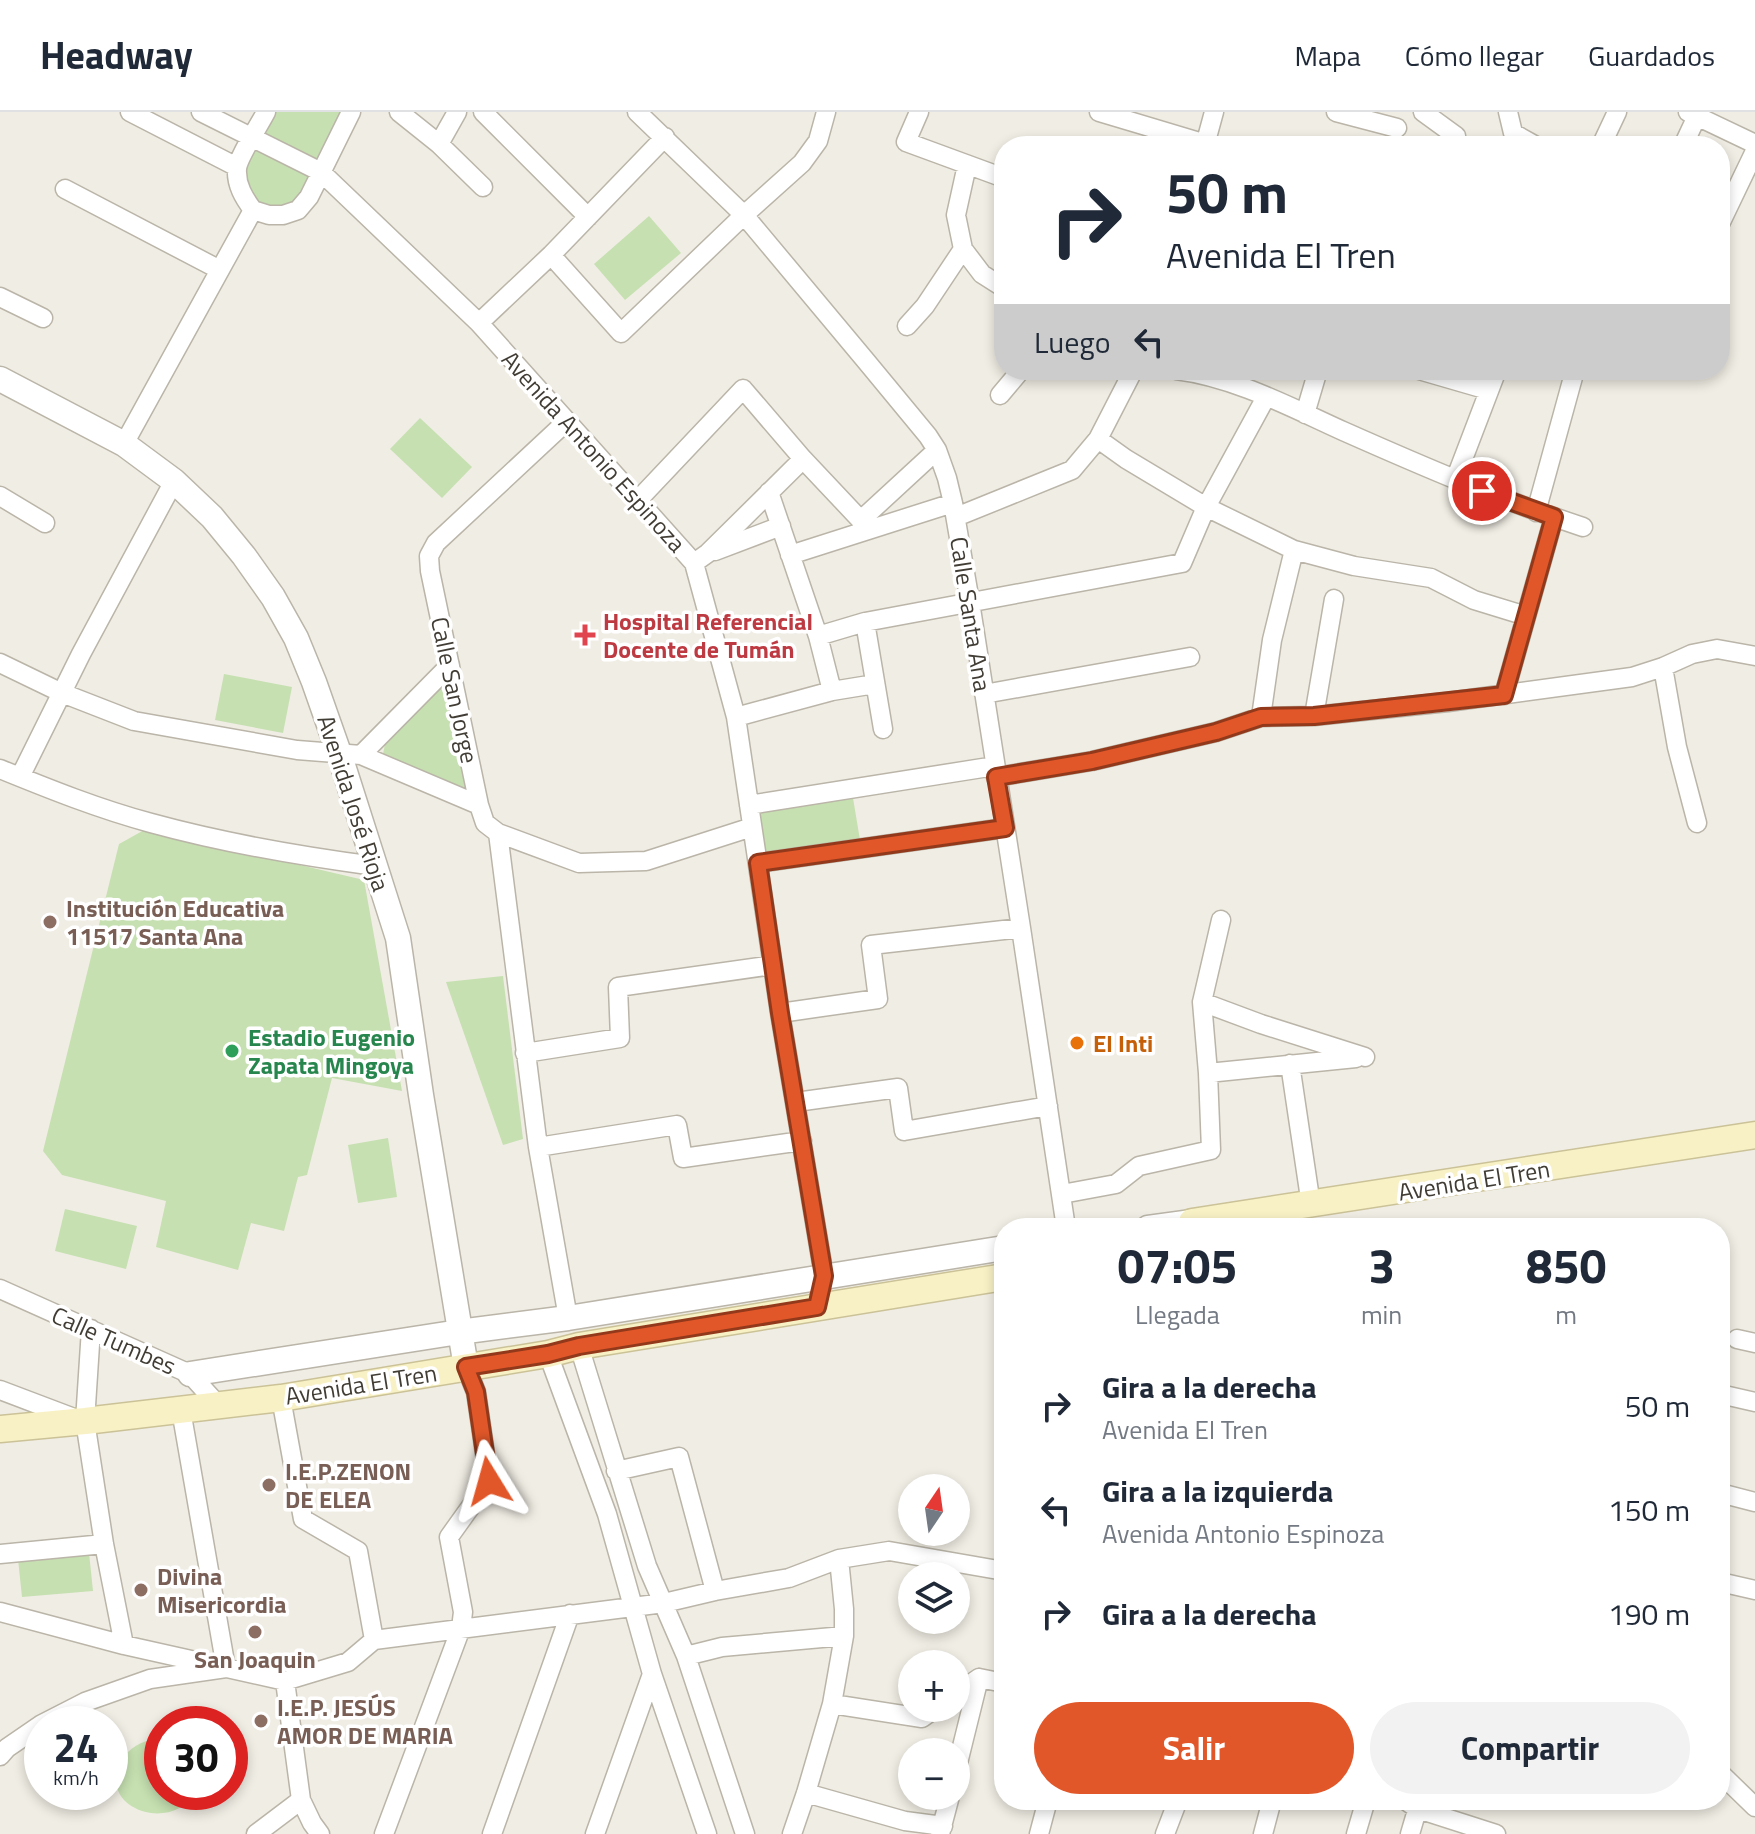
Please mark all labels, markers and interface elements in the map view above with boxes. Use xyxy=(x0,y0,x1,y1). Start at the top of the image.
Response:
text: Headway xyxy=(40,26,193,84)
text: Mapa xyxy=(1294,34,1361,77)
text: Cómo llegar xyxy=(1405,34,1544,77)
text: Guardados xyxy=(1588,34,1715,77)
text: 50 m xyxy=(1166,150,1288,235)
icon: right xyxy=(1034,168,1138,272)
text: Avenida El Tren xyxy=(1166,227,1396,282)
text: Luego xyxy=(1034,319,1111,365)
icon: left xyxy=(1127,320,1171,364)
street label: Avenida Antonio Espinoza xyxy=(493,342,695,560)
pin xyxy=(1448,457,1516,525)
icon: arrive xyxy=(1460,469,1504,513)
street label: Calle Santa Ana xyxy=(941,534,1001,694)
place label: Hospital Referencial Docente de Tumán xyxy=(603,603,813,667)
street label: Calle San Jorge xyxy=(422,613,488,767)
marker: Hospital Referencial Docente de Tumán xyxy=(574,624,596,646)
street label: Avenida José Rioja xyxy=(309,710,399,896)
place label: Institución Educativa 11517 Santa Ana xyxy=(66,890,284,954)
marker: Institución Educativa 11517 Santa Ana xyxy=(41,913,59,931)
place label: Estadio Eugenio Zapata Mingoya xyxy=(248,1019,415,1083)
place label: El Inti xyxy=(1093,1025,1153,1061)
marker: El Inti xyxy=(1068,1034,1086,1052)
marker: Estadio Eugenio Zapata Mingoya xyxy=(223,1042,241,1060)
street label: Avenida El Tren xyxy=(1396,1150,1552,1210)
text: 07:05 xyxy=(1118,1229,1237,1302)
text: 3 xyxy=(1368,1229,1395,1302)
text: 850 xyxy=(1526,1229,1606,1302)
text: Llegada xyxy=(1135,1295,1220,1334)
text: min xyxy=(1361,1295,1402,1334)
text: m xyxy=(1555,1295,1577,1334)
street label: Calle Tumbes xyxy=(46,1297,182,1383)
street label: Avenida El Tren xyxy=(283,1354,439,1414)
text: Gira a la derecha xyxy=(1102,1364,1317,1410)
text: 50 m xyxy=(1625,1383,1690,1429)
icon: right xyxy=(1034,1384,1078,1428)
text: Avenida El Tren xyxy=(1102,1410,1268,1449)
position arrow xyxy=(447,1439,531,1523)
place label: I.E.P.ZENON DE ELEA xyxy=(285,1453,411,1517)
text: Gira a la izquierda xyxy=(1102,1468,1333,1514)
north arrow xyxy=(898,1474,970,1546)
map controls xyxy=(898,1474,970,1810)
marker: I.E.P.ZENON DE ELEA xyxy=(260,1476,278,1494)
text: 150 m xyxy=(1608,1487,1690,1533)
icon: left xyxy=(1034,1488,1078,1532)
text: Avenida Antonio Espinoza xyxy=(1102,1514,1384,1553)
place label: Divina Misericordia xyxy=(157,1558,286,1622)
button: layers xyxy=(898,1562,970,1634)
marker: Divina Misericordia xyxy=(132,1581,150,1599)
text: Gira a la derecha xyxy=(1102,1591,1317,1637)
text: 190 m xyxy=(1608,1591,1690,1637)
icon: right xyxy=(1034,1592,1078,1636)
marker: San Joaquin xyxy=(246,1623,264,1641)
place label: San Joaquin xyxy=(194,1641,316,1677)
button: + xyxy=(898,1650,970,1722)
place label: I.E.P. JESÚS AMOR DE MARIA xyxy=(277,1689,454,1753)
button: Salir xyxy=(1034,1702,1354,1794)
button: Compartir xyxy=(1370,1702,1690,1794)
speed limit sign: 30 xyxy=(144,1706,248,1810)
marker: I.E.P. JESÚS AMOR DE MARIA xyxy=(252,1712,270,1730)
text: 24 xyxy=(54,1717,98,1778)
button: − xyxy=(898,1738,970,1810)
text: km/h xyxy=(53,1762,99,1793)

